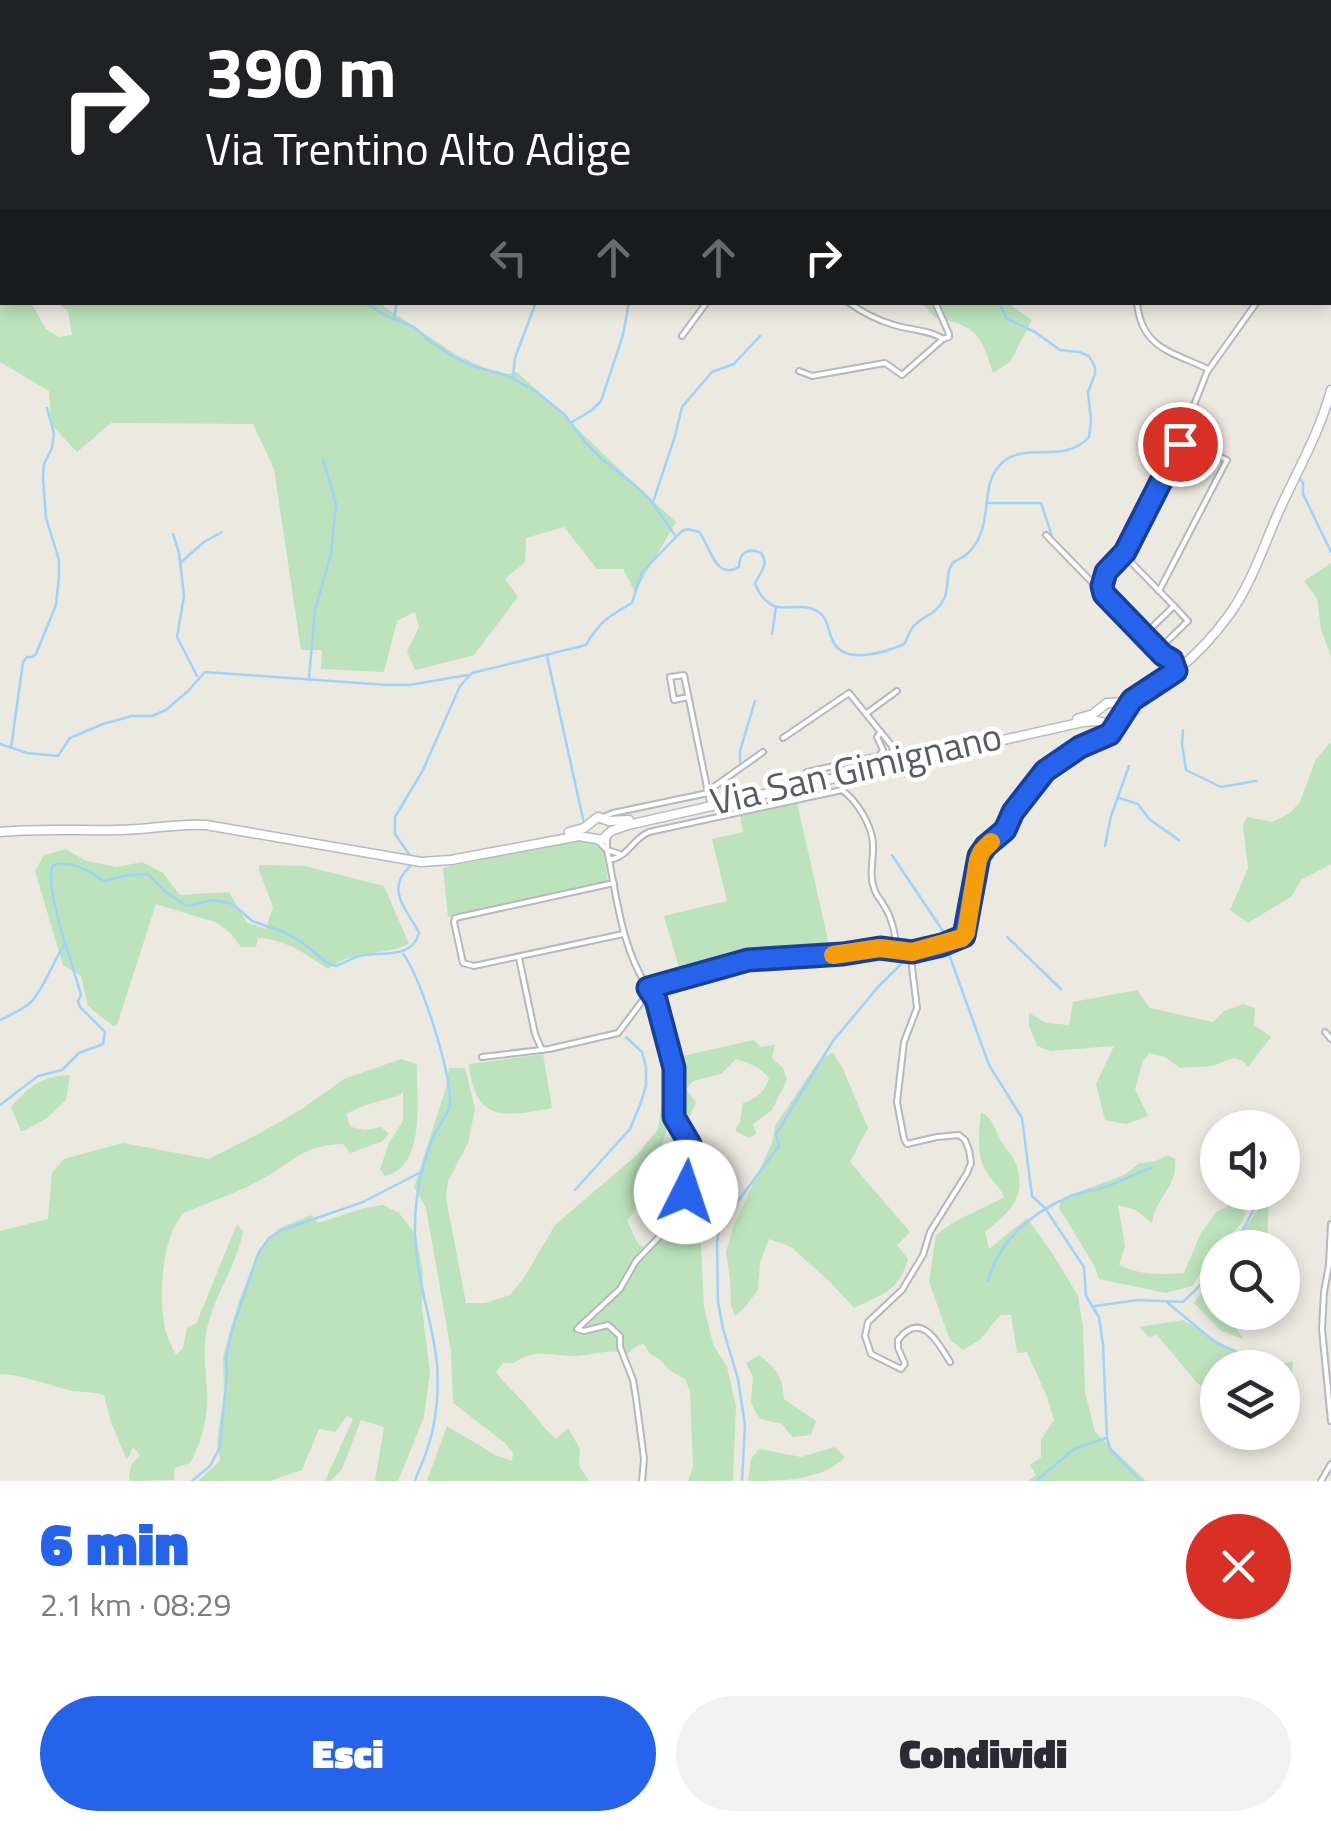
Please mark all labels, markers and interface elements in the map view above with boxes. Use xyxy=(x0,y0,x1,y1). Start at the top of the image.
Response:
text: 390 m xyxy=(205,18,397,124)
icon: right xyxy=(40,40,170,170)
text: Via Trentino Alto Adige xyxy=(205,114,631,182)
icon: left xyxy=(481,230,536,285)
icon: ahead xyxy=(586,230,641,285)
icon: ahead xyxy=(691,230,746,285)
icon: right xyxy=(796,230,851,285)
pin xyxy=(1138,402,1223,487)
icon: arrive xyxy=(1153,417,1208,472)
street label: Via San Gimignano xyxy=(704,706,1007,830)
map controls xyxy=(1200,1110,1300,1450)
button: sound xyxy=(1200,1110,1300,1210)
position arrow xyxy=(634,1140,738,1244)
button: search xyxy=(1200,1230,1300,1330)
button: layers xyxy=(1200,1350,1300,1450)
text: 6 min xyxy=(40,1497,189,1588)
button: close xyxy=(1186,1514,1291,1619)
text: 2.1 km · 08:29 xyxy=(40,1580,232,1628)
button: Esci xyxy=(40,1696,656,1811)
button: Condividi xyxy=(676,1696,1291,1811)

